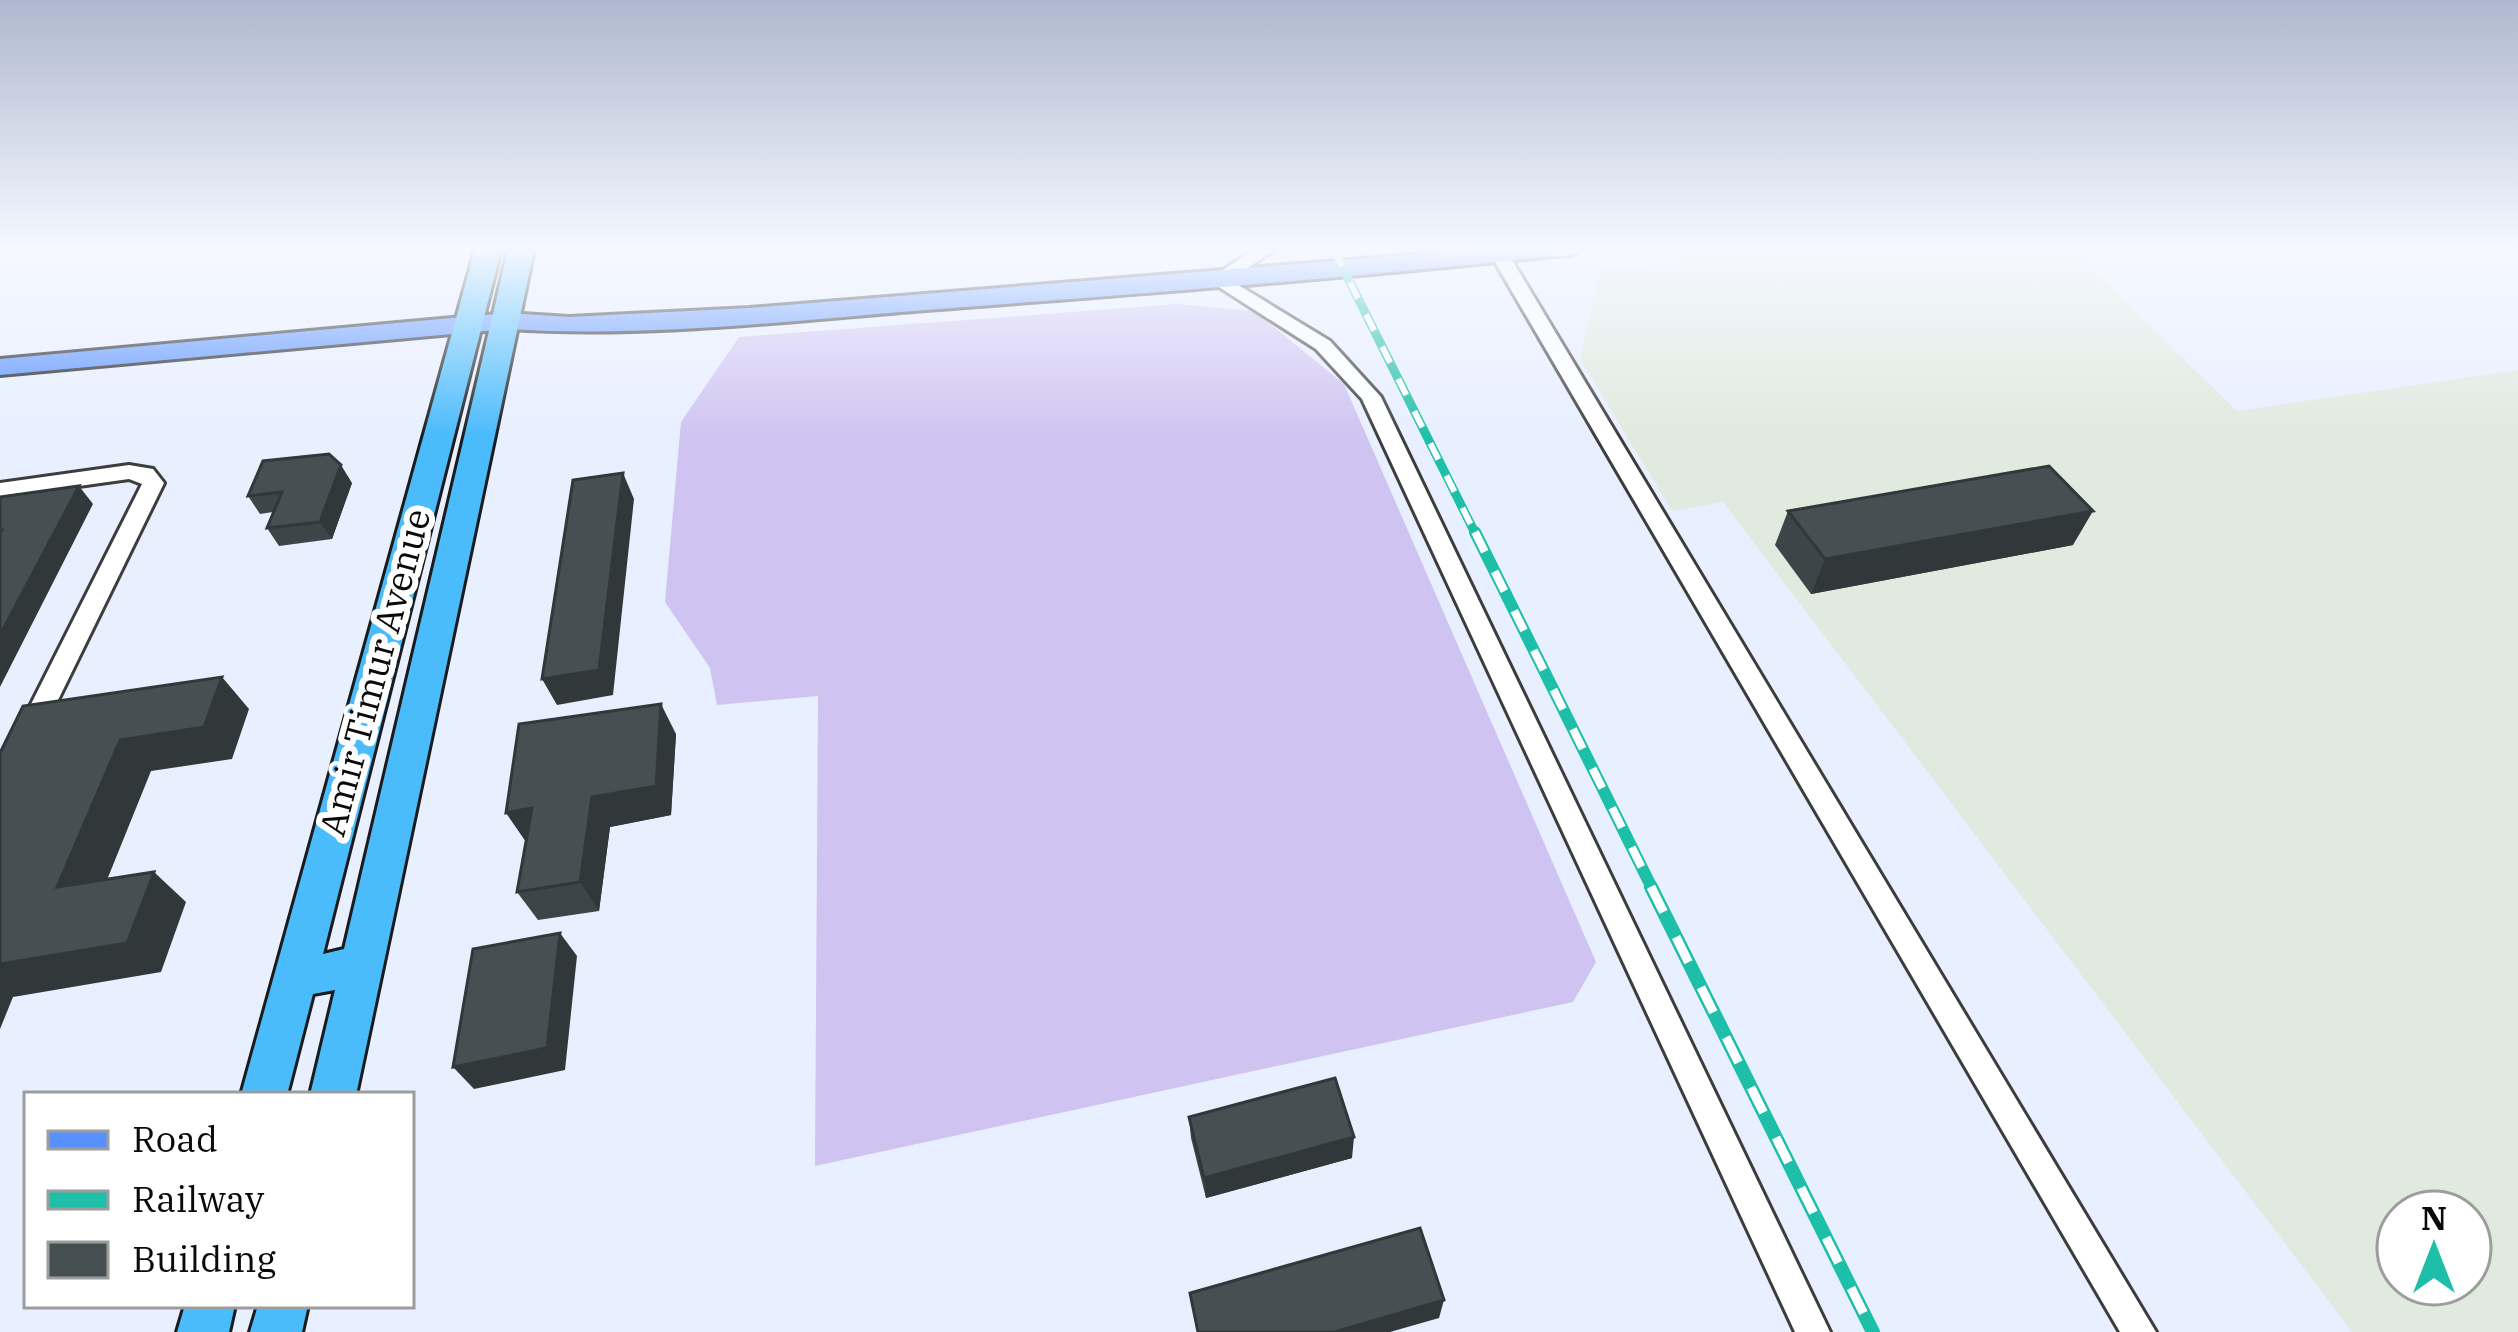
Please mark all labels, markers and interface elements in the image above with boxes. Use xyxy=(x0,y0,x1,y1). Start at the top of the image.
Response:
street label: Amir Timur Avenue xyxy=(308,503,440,841)
legend xyxy=(24,1092,414,1308)
text: Road xyxy=(132,1115,218,1162)
text: Railway xyxy=(132,1175,265,1222)
north arrow xyxy=(2374,1188,2494,1308)
text: N xyxy=(2421,1196,2447,1239)
text: Building xyxy=(132,1235,276,1282)

